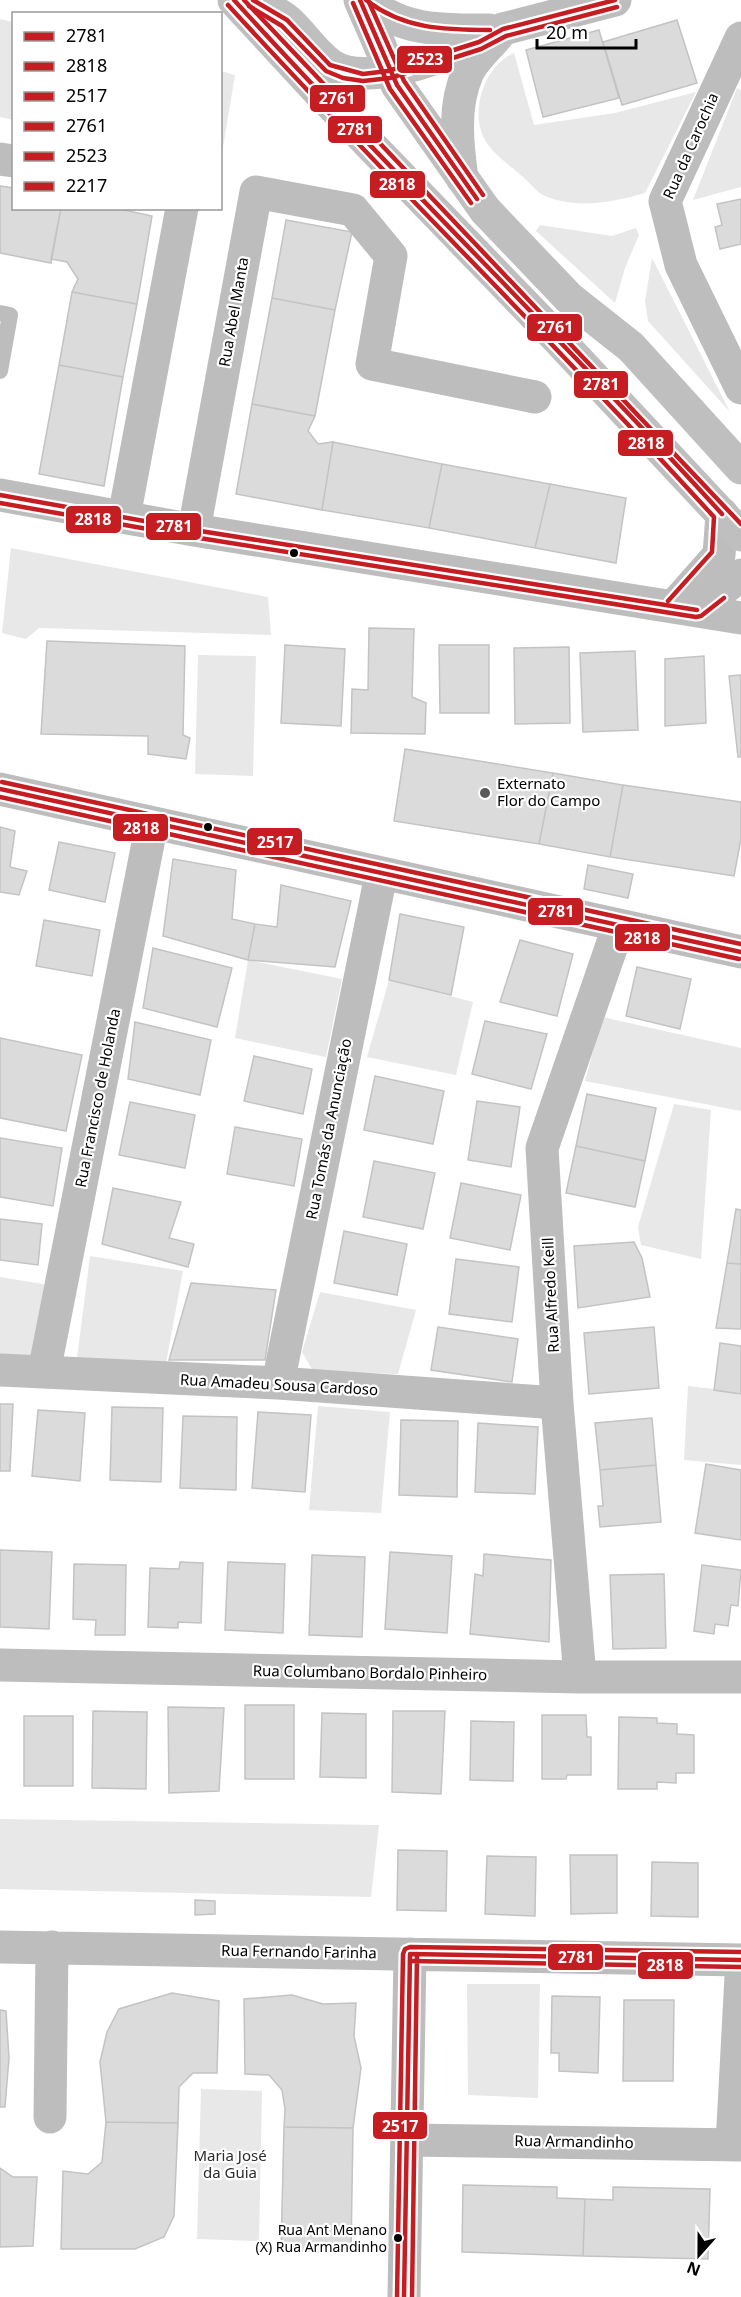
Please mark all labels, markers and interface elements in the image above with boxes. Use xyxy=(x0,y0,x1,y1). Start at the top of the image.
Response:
legend xyxy=(12,12,222,210)
scale bar xyxy=(537,12,636,50)
text: 20 m xyxy=(546,20,588,44)
text: 2781 xyxy=(66,23,107,47)
line badge: 2523 xyxy=(396,45,453,74)
text: 2523 xyxy=(407,48,443,70)
text: 2818 xyxy=(66,53,107,77)
text: 2517 xyxy=(66,83,107,107)
line badge: 2761 xyxy=(309,84,366,113)
text: 2761 xyxy=(319,87,355,109)
street label: Rua da Carochia xyxy=(658,89,722,202)
text: 2761 xyxy=(66,113,107,137)
line badge: 2781 xyxy=(327,115,383,144)
text: 2781 xyxy=(337,118,373,140)
text: 2523 xyxy=(66,143,107,167)
line badge: 2818 xyxy=(369,170,426,199)
text: 2217 xyxy=(66,173,107,197)
text: 2818 xyxy=(379,173,415,195)
street label: Rua Abel Manta xyxy=(214,255,253,368)
line badge: 2761 xyxy=(526,313,583,342)
text: 2761 xyxy=(537,316,573,338)
line badge: 2781 xyxy=(573,370,629,399)
text: 2781 xyxy=(583,373,619,395)
line badge: 2818 xyxy=(617,429,674,457)
text: 2818 xyxy=(628,432,664,454)
line badge: 2818 xyxy=(65,505,122,534)
text: 2818 xyxy=(75,508,111,530)
line badge: 2781 xyxy=(145,512,202,541)
text: 2781 xyxy=(156,515,192,537)
unlabelled marker xyxy=(288,547,300,559)
place label: Externato Flor do Campo xyxy=(497,773,600,810)
marker: Externato Flor do Campo xyxy=(478,786,492,800)
line badge: 2818 xyxy=(112,813,169,842)
text: 2818 xyxy=(123,817,159,839)
unlabelled marker xyxy=(202,821,214,833)
line badge: 2517 xyxy=(246,827,303,856)
text: 2517 xyxy=(257,831,293,853)
line badge: 2781 xyxy=(527,897,584,926)
text: 2781 xyxy=(538,900,574,922)
line badge: 2818 xyxy=(614,923,671,952)
text: 2818 xyxy=(624,927,660,949)
street label: Rua Francisco de Holanda xyxy=(70,1007,124,1189)
street label: Rua Tomás da Anunciação xyxy=(301,1037,355,1221)
street label: Rua Alfredo Keill xyxy=(537,1237,563,1353)
street label: Rua Amadeu Sousa Cardoso xyxy=(180,1369,379,1399)
street label: Rua Columbano Bordalo Pinheiro xyxy=(253,1660,487,1684)
street label: Rua Fernando Farinha xyxy=(221,1940,377,1962)
line badge: 2781 xyxy=(547,1943,604,1971)
text: 2781 xyxy=(558,1946,594,1968)
line badge: 2818 xyxy=(637,1951,694,1980)
text: 2818 xyxy=(647,1954,683,1976)
line badge: 2517 xyxy=(372,2111,428,2140)
text: 2517 xyxy=(382,2115,418,2137)
street label: Rua Armandinho xyxy=(514,2130,634,2152)
park label: Maria José da Guia xyxy=(193,2145,267,2182)
place label: Rua Ant Menano (X) Rua Armandinho xyxy=(256,2220,387,2256)
north arrow xyxy=(669,2225,729,2285)
marker: Rua Ant Menano (X) Rua Armandinho xyxy=(392,2232,404,2244)
text: N xyxy=(684,2256,704,2282)

